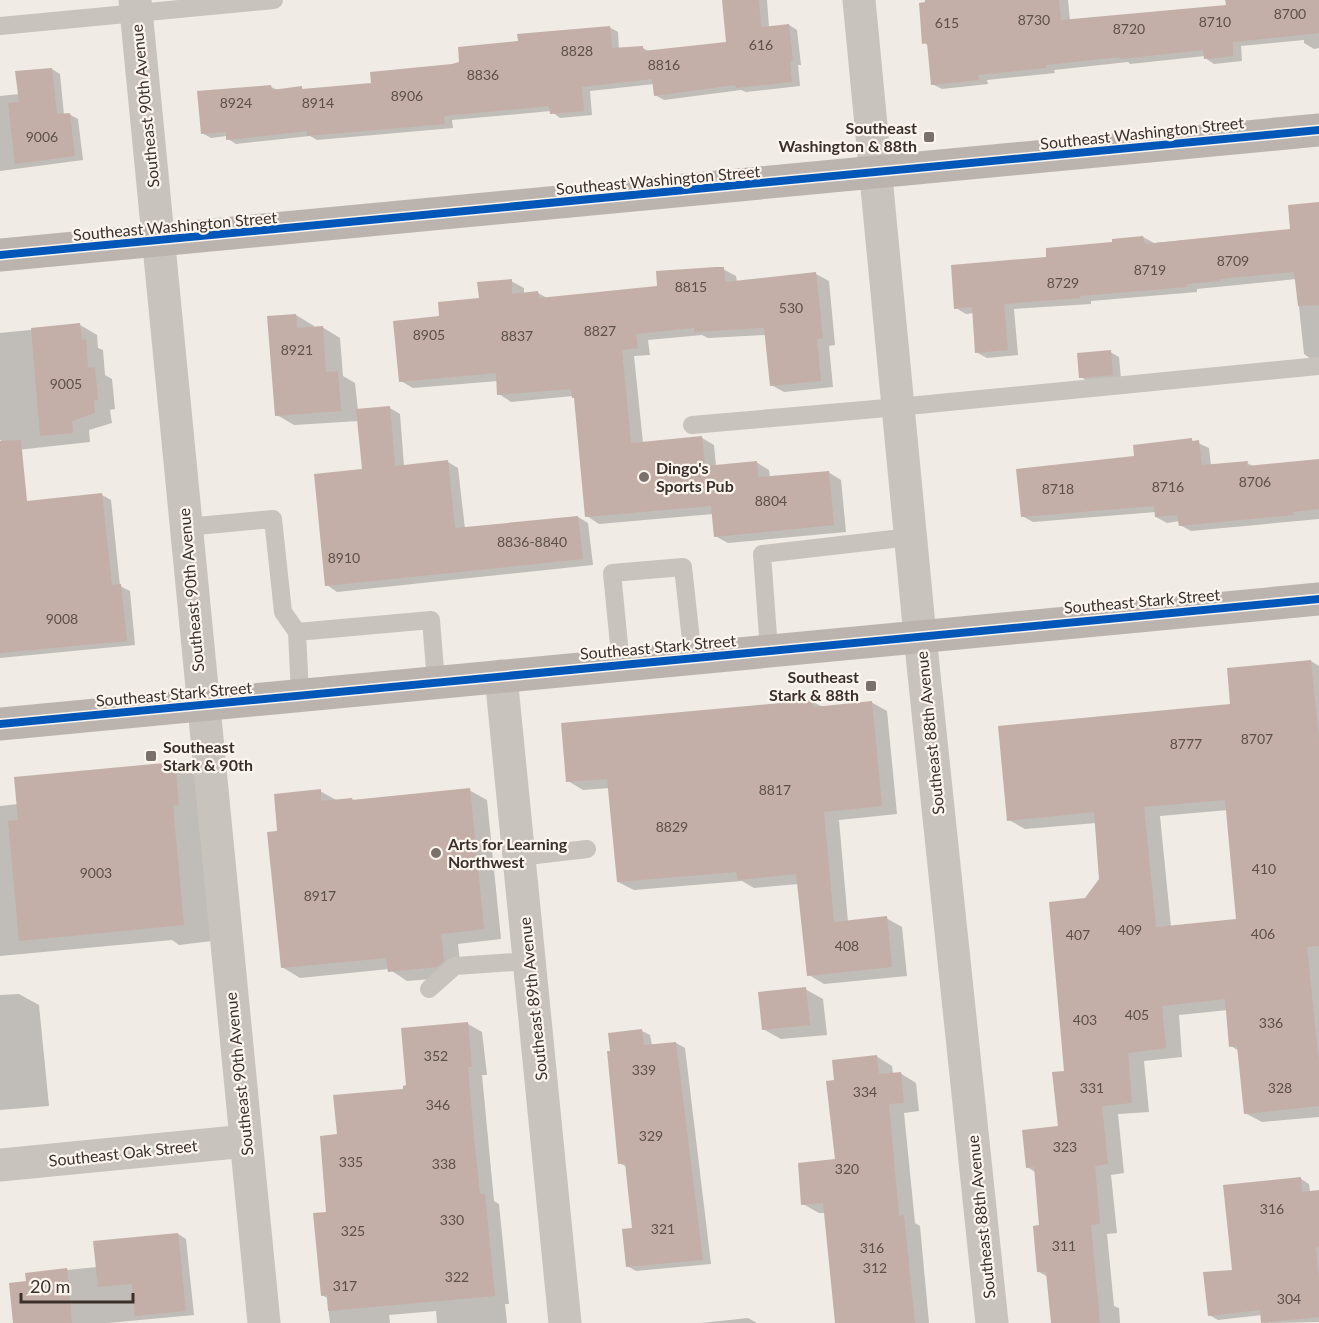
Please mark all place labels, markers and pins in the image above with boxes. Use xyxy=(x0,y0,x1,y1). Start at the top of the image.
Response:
place label: Southeast Washington & 88th xyxy=(778,118,917,155)
marker: Southeast Washington & 88th xyxy=(922,130,936,144)
place label: Dingo's Sports Pub xyxy=(656,458,734,495)
marker: Dingo's Sports Pub xyxy=(637,470,651,484)
place label: Southeast Stark & 88th xyxy=(769,667,859,704)
marker: Southeast Stark & 88th xyxy=(864,679,878,693)
place label: Southeast Stark & 90th xyxy=(163,737,253,774)
marker: Southeast Stark & 90th xyxy=(144,749,158,763)
place label: Arts for Learning Northwest xyxy=(447,834,568,871)
marker: Arts for Learning Northwest xyxy=(429,846,443,860)

